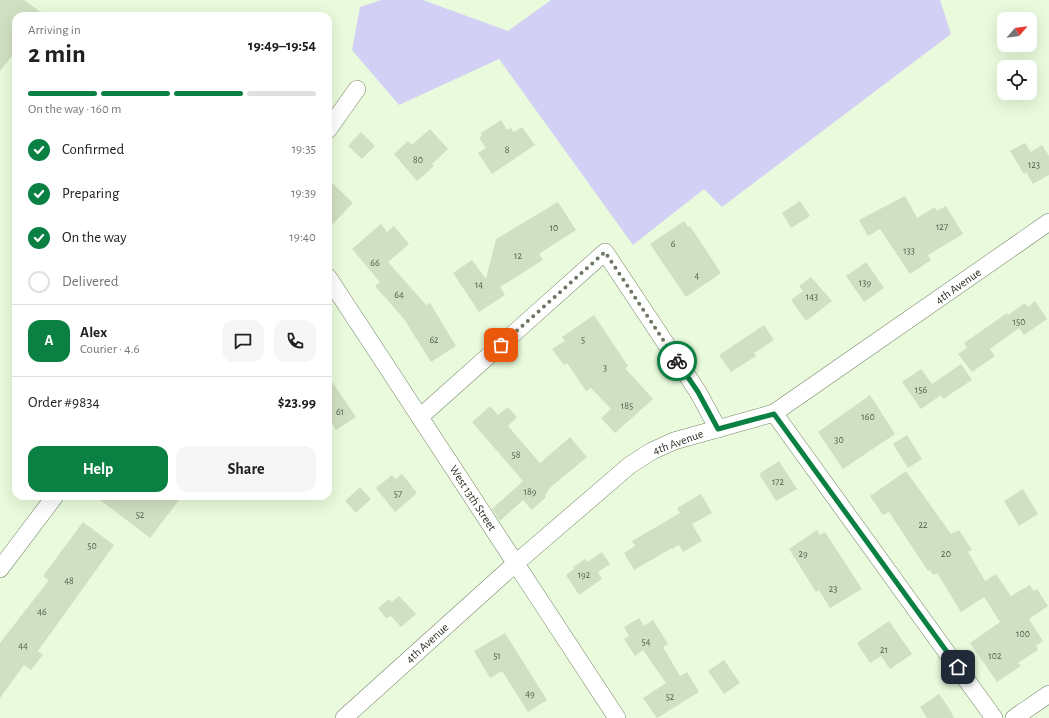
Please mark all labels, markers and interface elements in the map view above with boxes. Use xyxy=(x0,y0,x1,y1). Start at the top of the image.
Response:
north arrow xyxy=(997,12,1037,52)
map controls xyxy=(997,12,1037,100)
text: Arriving in xyxy=(28,24,81,37)
text: 19:49–19:54 xyxy=(248,38,316,53)
text: 2 min xyxy=(28,41,86,67)
button: locate xyxy=(997,60,1037,100)
text: On the way · 160 m xyxy=(28,103,121,116)
icon: check xyxy=(28,139,50,161)
text: Confirmed xyxy=(62,142,124,157)
text: 19:35 xyxy=(292,143,316,156)
house number: 8 xyxy=(505,145,510,155)
house number: 80 xyxy=(413,155,423,165)
house number: 123 xyxy=(1028,160,1040,170)
icon: check xyxy=(28,183,50,205)
text: Preparing xyxy=(62,186,119,201)
text: 19:39 xyxy=(291,187,316,200)
house number: 127 xyxy=(936,222,948,232)
house number: 10 xyxy=(550,223,558,233)
icon: check xyxy=(28,227,50,249)
text: On the way xyxy=(62,230,127,245)
text: 19:40 xyxy=(289,231,316,244)
house number: 6 xyxy=(671,239,676,249)
house number: 133 xyxy=(903,246,915,256)
house number: 12 xyxy=(514,251,522,261)
house number: 66 xyxy=(370,258,380,268)
street label: 4th Avenue xyxy=(933,266,983,306)
house number: 4 xyxy=(695,271,700,281)
text: Delivered xyxy=(62,274,119,289)
house number: 139 xyxy=(859,278,871,288)
house number: 14 xyxy=(475,280,483,290)
house number: 64 xyxy=(394,290,404,300)
house number: 143 xyxy=(806,292,818,302)
house number: 150 xyxy=(1013,317,1025,327)
button: chat xyxy=(222,320,264,362)
button: phone xyxy=(274,320,316,362)
text: Alex xyxy=(80,325,107,340)
pin xyxy=(484,328,518,362)
text: A xyxy=(44,333,54,348)
icon: bag xyxy=(490,334,512,356)
house number: 62 xyxy=(429,335,439,345)
house number: 5 xyxy=(581,335,585,345)
courier xyxy=(657,341,697,381)
text: Courier · 4.6 xyxy=(80,343,140,356)
icon: bike xyxy=(666,350,688,372)
house number: 3 xyxy=(603,363,607,373)
house number: 156 xyxy=(915,385,927,395)
text: Order #9834 xyxy=(28,395,100,410)
text: $23.99 xyxy=(278,395,316,410)
house number: 185 xyxy=(621,401,633,411)
house number: 61 xyxy=(336,407,344,417)
house number: 160 xyxy=(861,412,875,422)
street label: 4th Avenue xyxy=(651,427,705,457)
house number: 30 xyxy=(834,435,844,445)
button: Help xyxy=(28,446,168,492)
button: Share xyxy=(176,446,316,492)
house number: 58 xyxy=(512,450,521,460)
street label: West 13th Street xyxy=(447,463,499,533)
house number: 172 xyxy=(772,477,785,487)
house number: 189 xyxy=(524,487,537,497)
house number: 57 xyxy=(394,489,402,499)
house number: 52 xyxy=(136,510,145,520)
house number: 22 xyxy=(918,520,928,530)
house number: 50 xyxy=(87,541,97,551)
house number: 29 xyxy=(798,549,808,559)
house number: 20 xyxy=(941,549,951,559)
house number: 192 xyxy=(578,570,591,580)
house number: 48 xyxy=(64,576,74,586)
house number: 23 xyxy=(829,584,837,594)
house number: 46 xyxy=(37,607,47,617)
street label: 4th Avenue xyxy=(403,621,451,665)
house number: 100 xyxy=(1016,629,1030,639)
house number: 54 xyxy=(642,637,651,647)
house number: 44 xyxy=(18,641,28,651)
house number: 21 xyxy=(880,645,888,655)
pin xyxy=(941,650,975,684)
house number: 51 xyxy=(493,651,501,661)
house number: 102 xyxy=(988,651,1002,661)
icon: home xyxy=(947,656,969,678)
house number: 49 xyxy=(525,689,535,699)
house number: 52 xyxy=(666,692,675,702)

